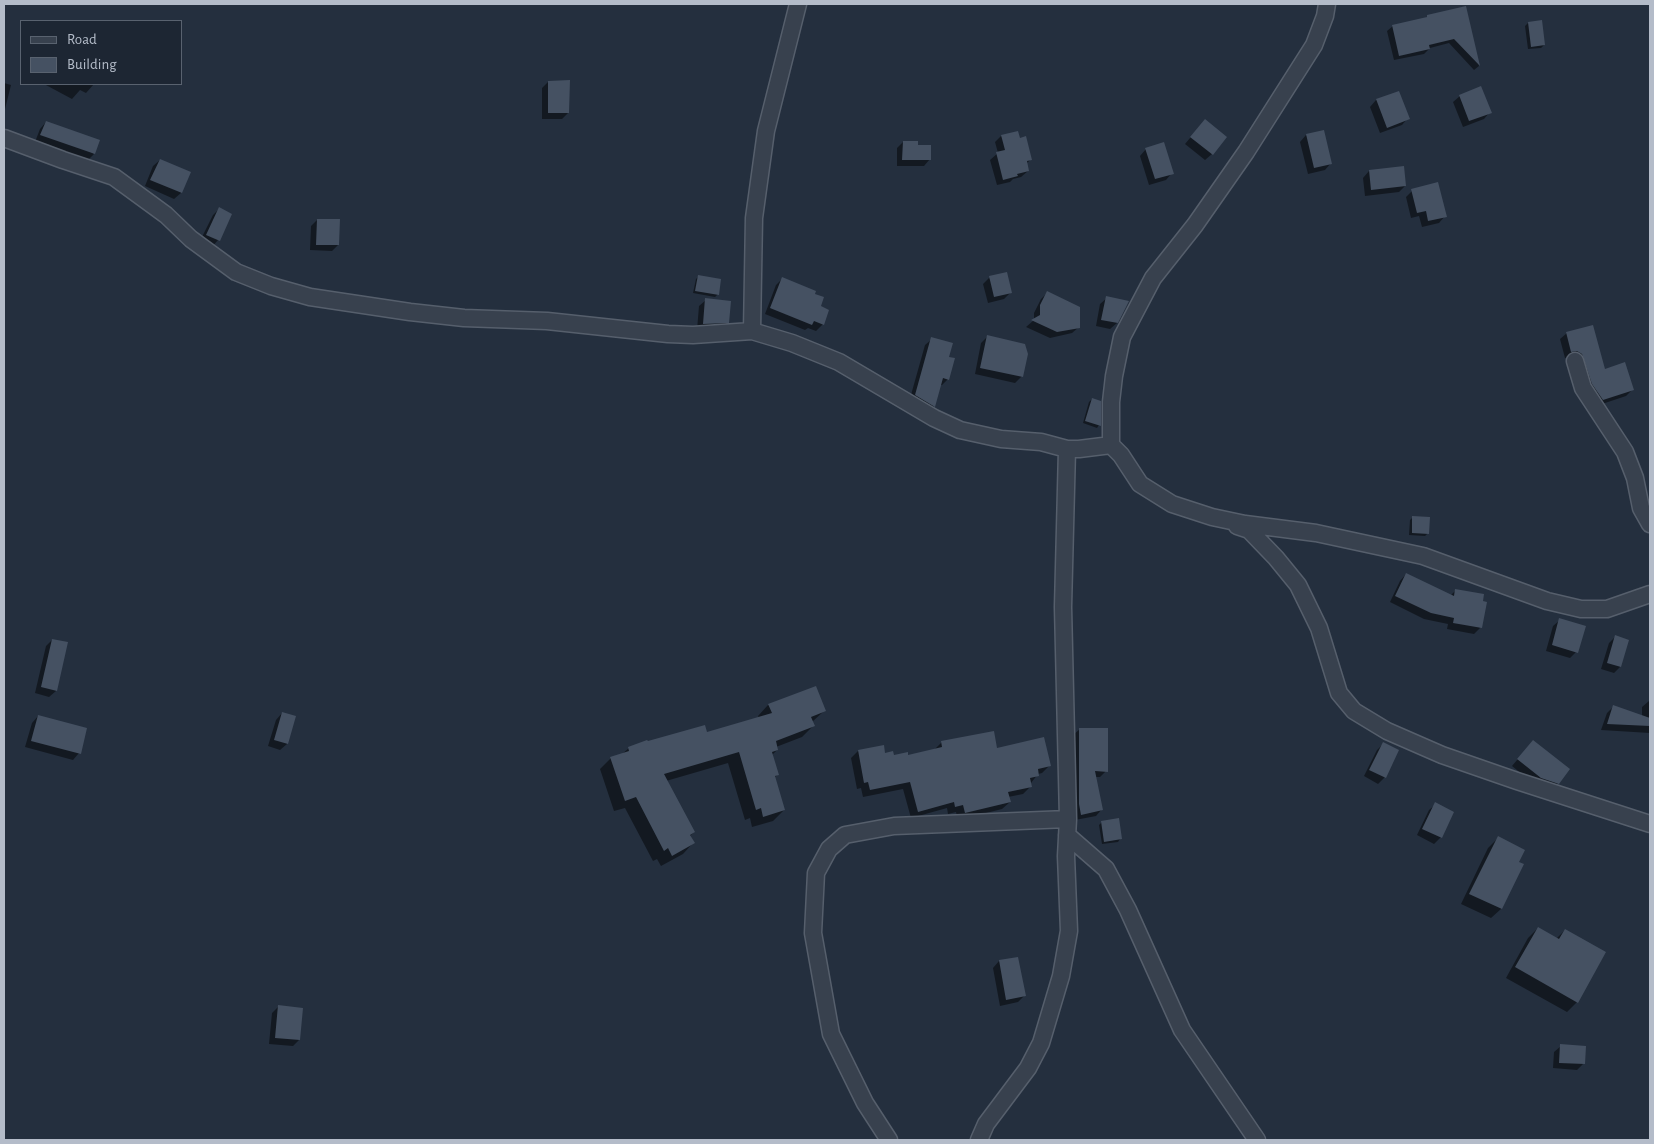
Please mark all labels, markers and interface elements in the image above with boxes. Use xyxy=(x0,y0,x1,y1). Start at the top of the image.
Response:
legend xyxy=(20,20,182,85)
text: Road xyxy=(67,32,97,47)
text: Building xyxy=(67,57,117,72)

